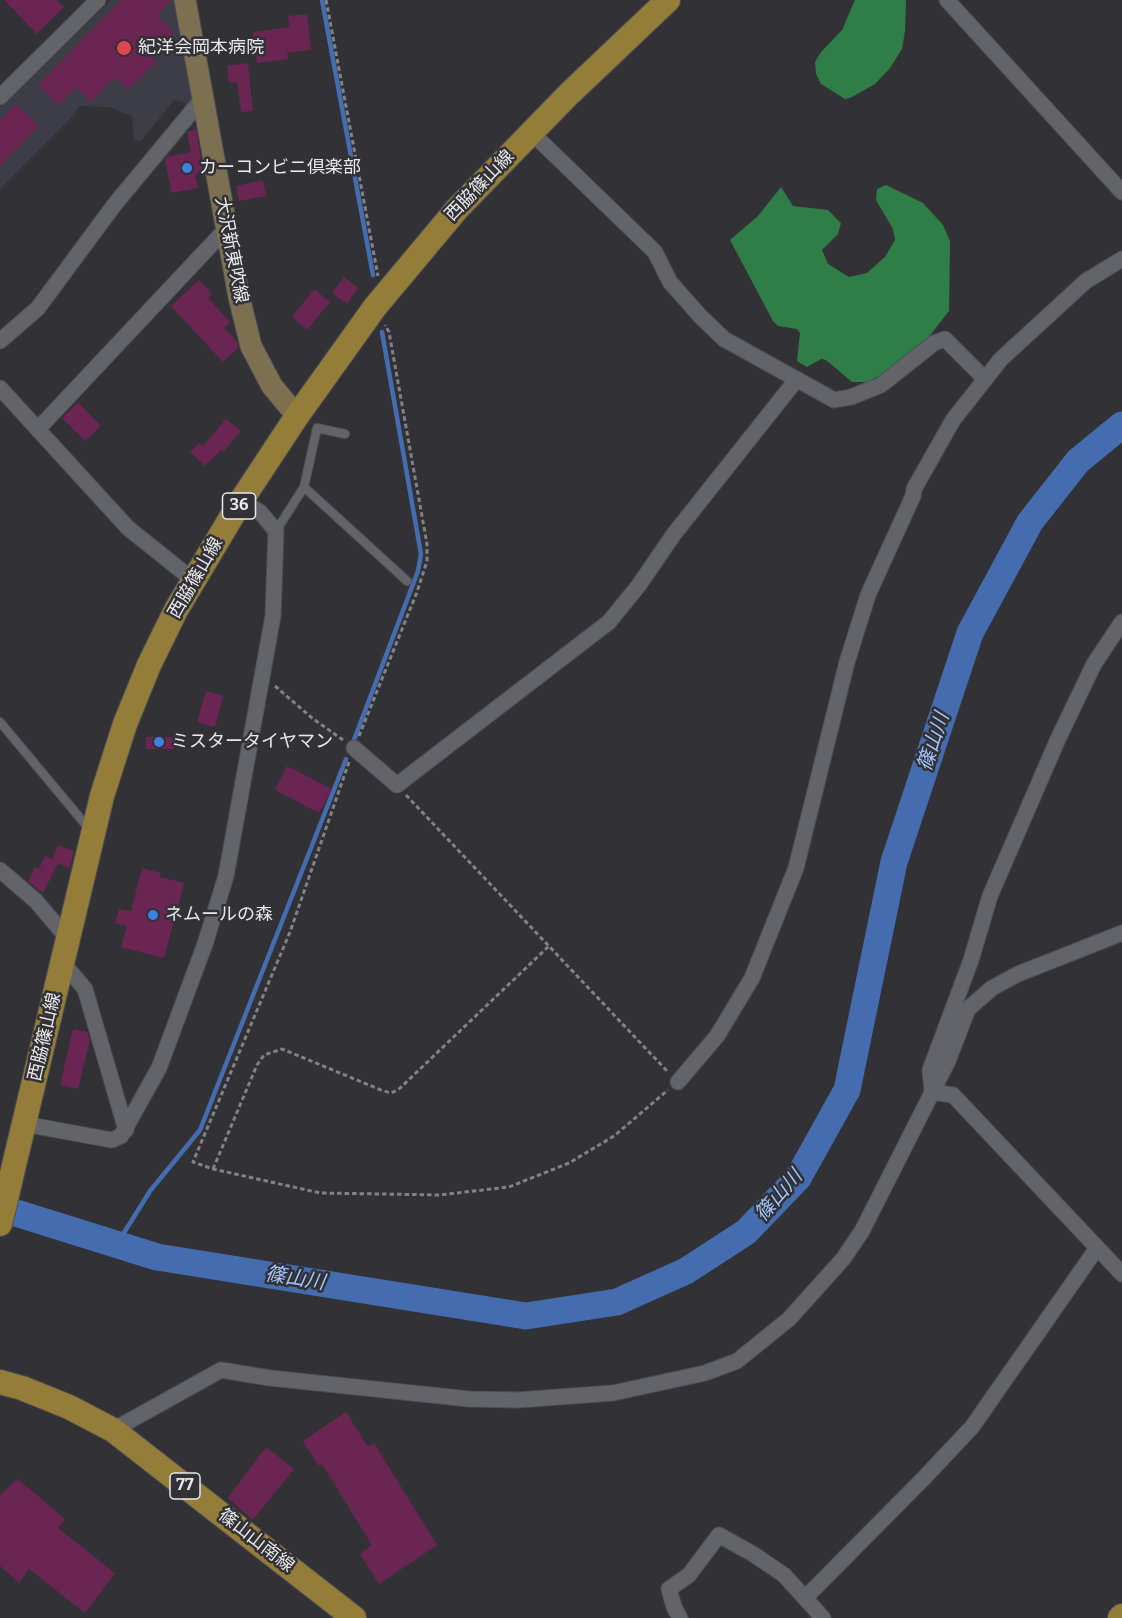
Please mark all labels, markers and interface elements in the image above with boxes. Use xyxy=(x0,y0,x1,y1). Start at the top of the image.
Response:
place label: 紀洋会岡本病院 xyxy=(138,37,264,59)
marker: 紀洋会岡本病院 xyxy=(115,39,133,57)
street label: 西脇篠山線 xyxy=(441,146,519,226)
place label: カーコンビニ倶楽部 xyxy=(199,157,361,179)
marker: カーコンビニ倶楽部 xyxy=(180,161,194,175)
street label: 大沢新東吹線 xyxy=(210,195,252,305)
road number: 36 xyxy=(222,493,256,519)
street label: 西脇篠山線 xyxy=(164,534,228,622)
water label: 篠山川 xyxy=(913,710,955,774)
place label: ミスタータイヤマン xyxy=(171,731,333,753)
marker: ミスタータイヤマン xyxy=(152,735,166,749)
place label: ネムールの森 xyxy=(165,904,273,926)
marker: ネムールの森 xyxy=(146,908,160,922)
street label: 西脇篠山線 xyxy=(24,991,66,1083)
water label: 篠山川 xyxy=(750,1165,808,1227)
water label: 篠山川 xyxy=(263,1262,327,1296)
road number: 77 xyxy=(170,1473,200,1499)
street label: 篠山山南線 xyxy=(214,1505,298,1577)

